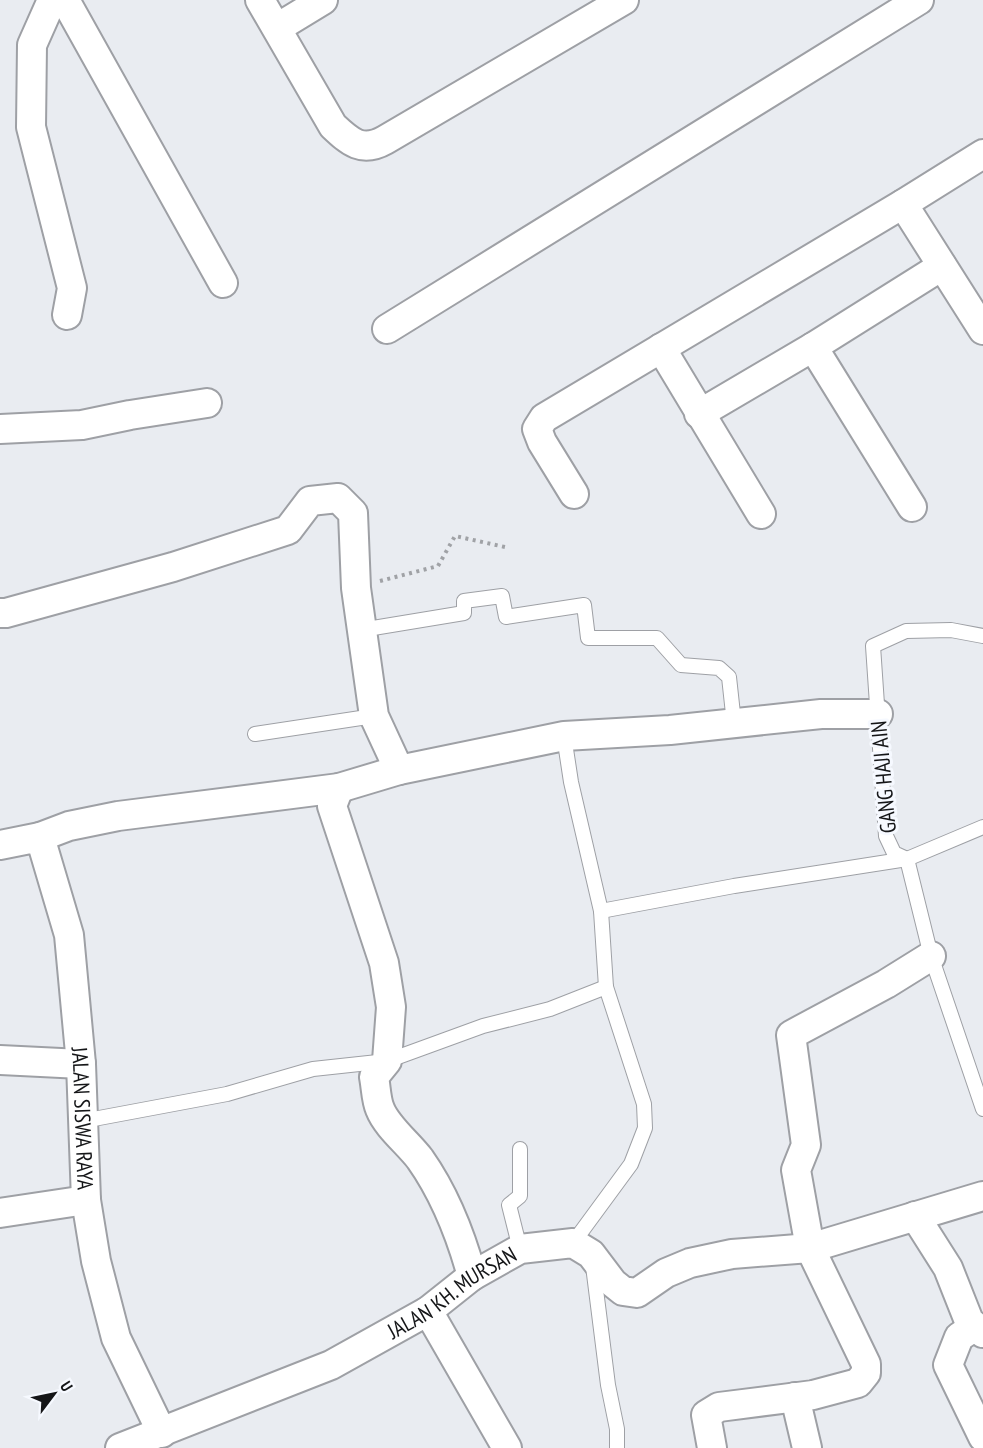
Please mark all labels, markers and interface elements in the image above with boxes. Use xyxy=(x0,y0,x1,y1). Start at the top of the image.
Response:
street label: GANG HAJI AIN xyxy=(864,720,902,834)
street label: JALAN SISWA RAYA xyxy=(65,1045,100,1191)
street label: JALAN KH. MURSAN xyxy=(381,1240,521,1345)
north arrow xyxy=(24,1364,84,1424)
text: U xyxy=(56,1377,77,1395)

